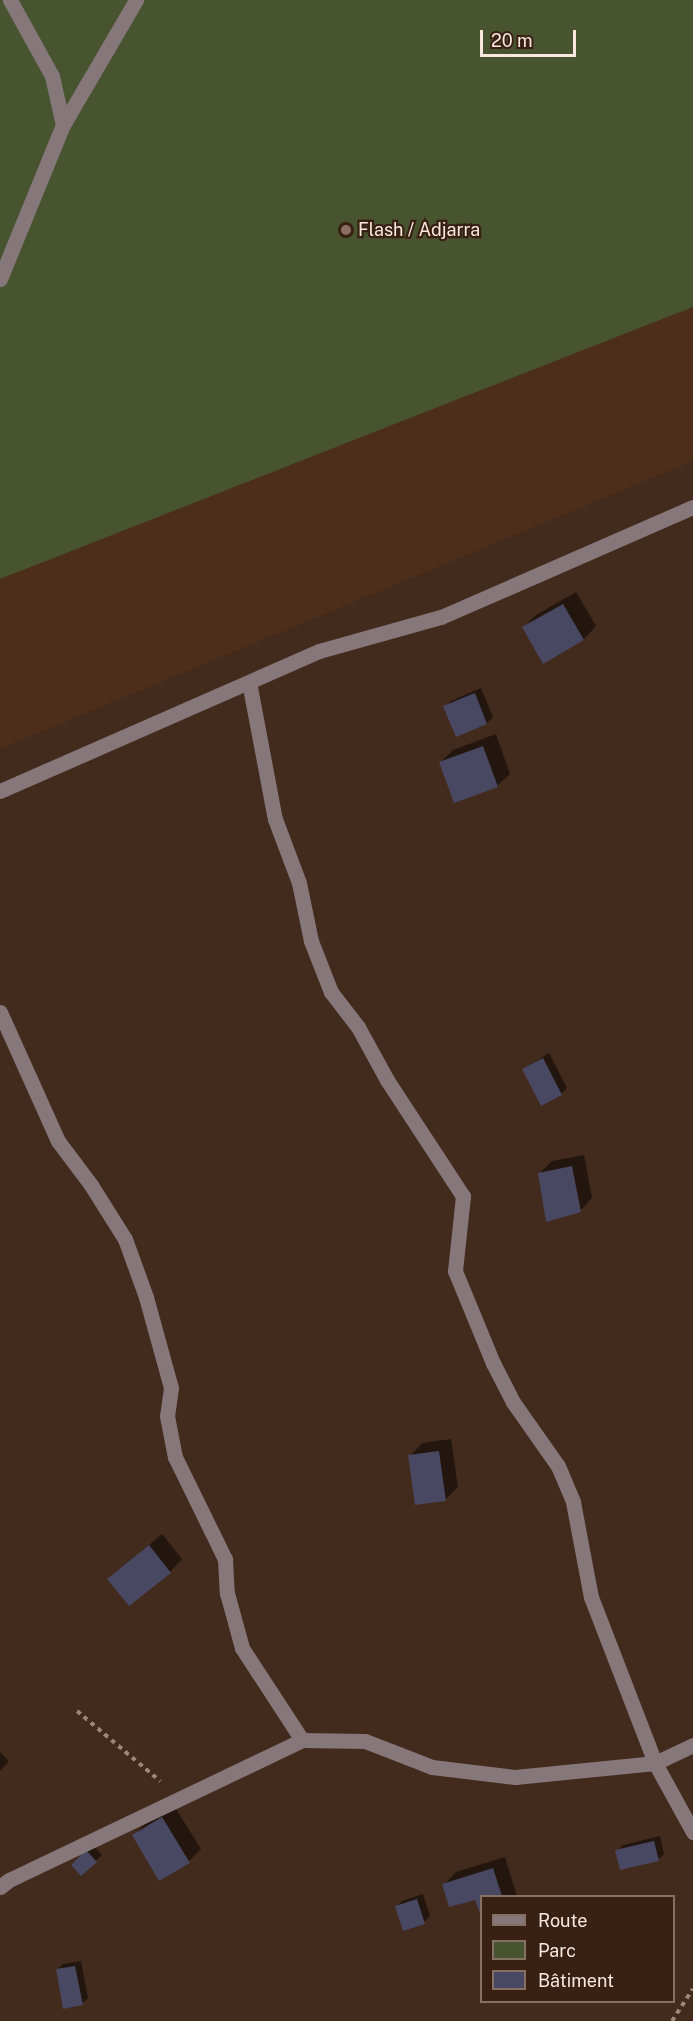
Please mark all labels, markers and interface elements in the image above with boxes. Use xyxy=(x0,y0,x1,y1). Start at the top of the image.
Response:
scale bar xyxy=(483,18,579,56)
text: 20 m xyxy=(491,30,533,51)
place label: Flash / Adjarra xyxy=(358,219,480,241)
marker: Flash / Adjarra xyxy=(339,223,353,237)
legend xyxy=(480,1895,675,2003)
text: Route xyxy=(538,1910,587,1931)
text: Parc xyxy=(538,1940,576,1961)
text: Bâtiment xyxy=(538,1970,614,1991)

